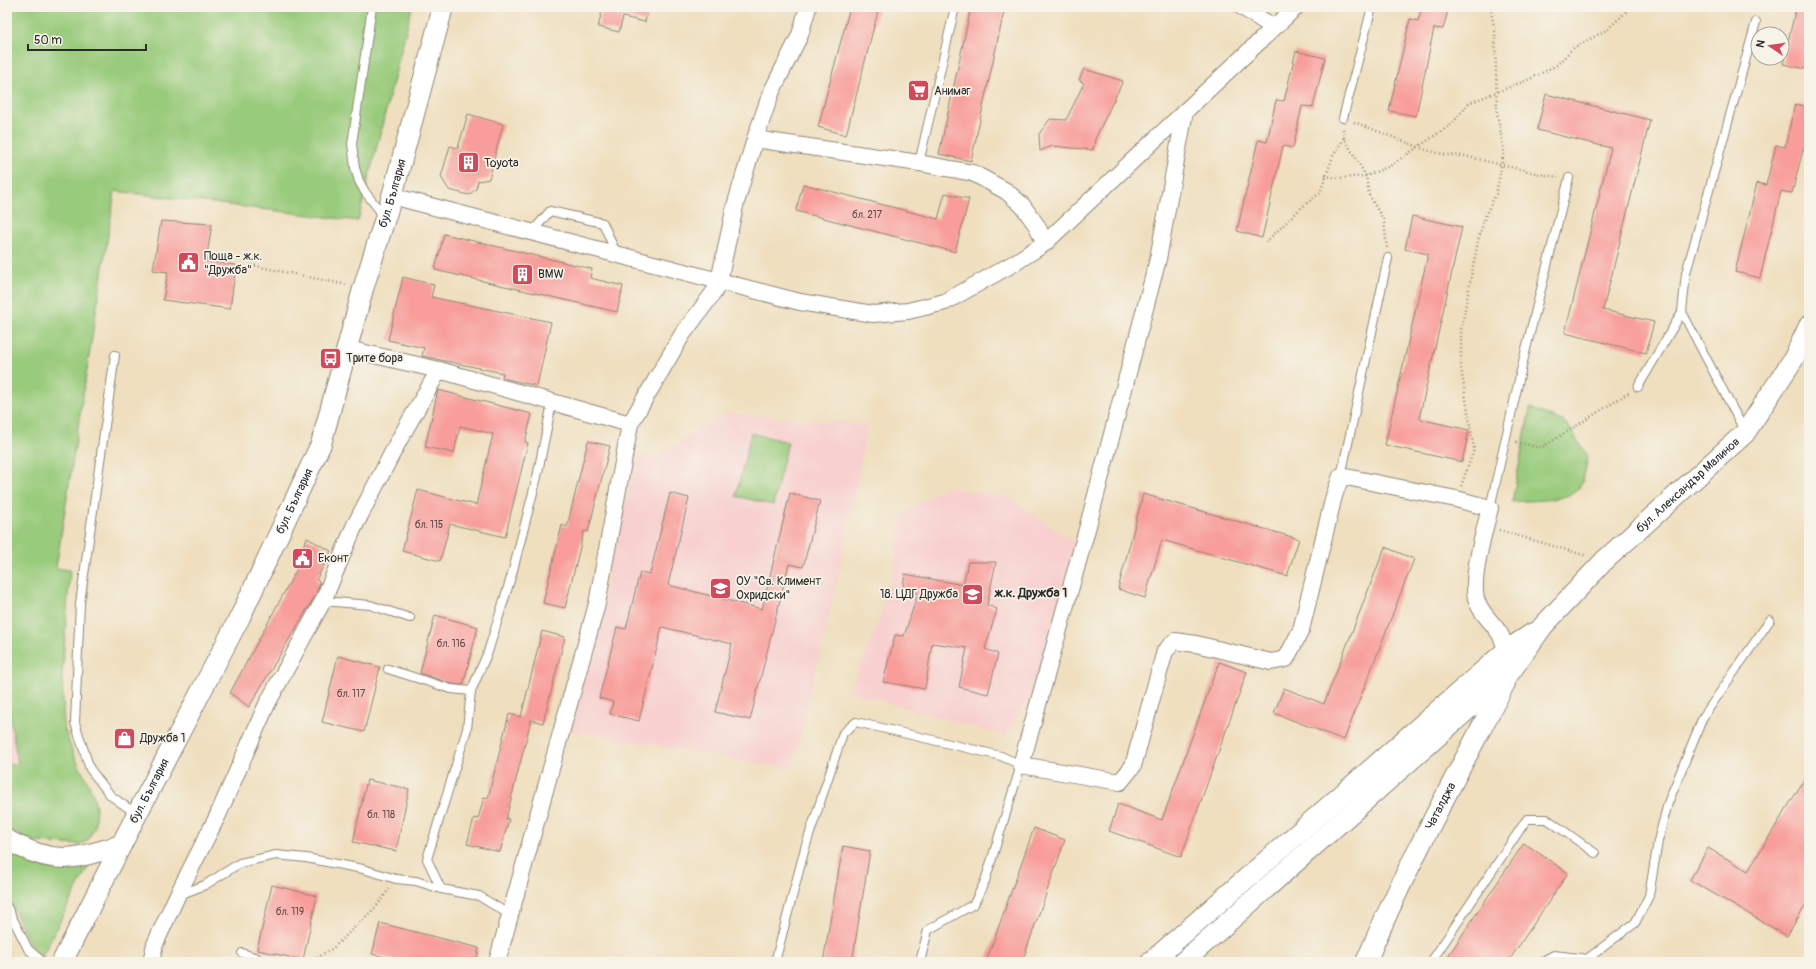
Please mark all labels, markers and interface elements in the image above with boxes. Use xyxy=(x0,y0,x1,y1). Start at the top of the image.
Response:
scale bar xyxy=(28,26,146,52)
north arrow xyxy=(1750,26,1790,66)
text: 50 m xyxy=(34,33,62,48)
text: N xyxy=(1754,38,1768,49)
supermarket icon: Анимаг xyxy=(905,78,931,104)
place label: Анимаг xyxy=(934,84,971,99)
building icon: Toyota xyxy=(456,150,482,176)
place label: Toyota xyxy=(484,156,519,171)
street label: бул. България xyxy=(375,157,409,229)
house number: бл. 217 xyxy=(852,209,883,221)
place label: Поща - ж.к. "Дружба" xyxy=(204,249,262,278)
public building icon: Поща - ж.к. "Дружба" xyxy=(175,250,201,276)
building icon: BMW xyxy=(509,261,535,287)
place label: BMW xyxy=(538,267,564,282)
bus stop icon: Трите бора xyxy=(317,345,343,371)
place label: Трите бора xyxy=(346,351,403,366)
street label: бул. Александър Малинов xyxy=(1633,434,1743,536)
street label: бул. България xyxy=(272,466,316,537)
house number: бл. 115 xyxy=(415,519,443,531)
public building icon: Еконт xyxy=(289,545,315,571)
place label: Еконт xyxy=(318,551,349,566)
place label: ОУ "Св. Климент Охридски" xyxy=(736,574,821,603)
school or university icon: ОУ "Св. Климент Охридски" xyxy=(708,575,734,601)
school or university icon: 18. ЦДГ Дружба xyxy=(960,581,986,607)
district label: ж.к. Дружба 1 xyxy=(994,585,1067,601)
place label: 18. ЦДГ Дружба xyxy=(880,587,958,602)
house number: бл. 116 xyxy=(437,638,466,650)
house number: бл. 117 xyxy=(337,688,366,700)
shop icon: Дружба 1 xyxy=(112,725,138,751)
place label: Дружба 1 xyxy=(139,731,185,746)
street label: бул. България xyxy=(126,756,172,826)
street label: Чаталджа xyxy=(1422,779,1459,832)
house number: бл. 118 xyxy=(367,809,395,821)
house number: бл. 119 xyxy=(276,906,304,918)

